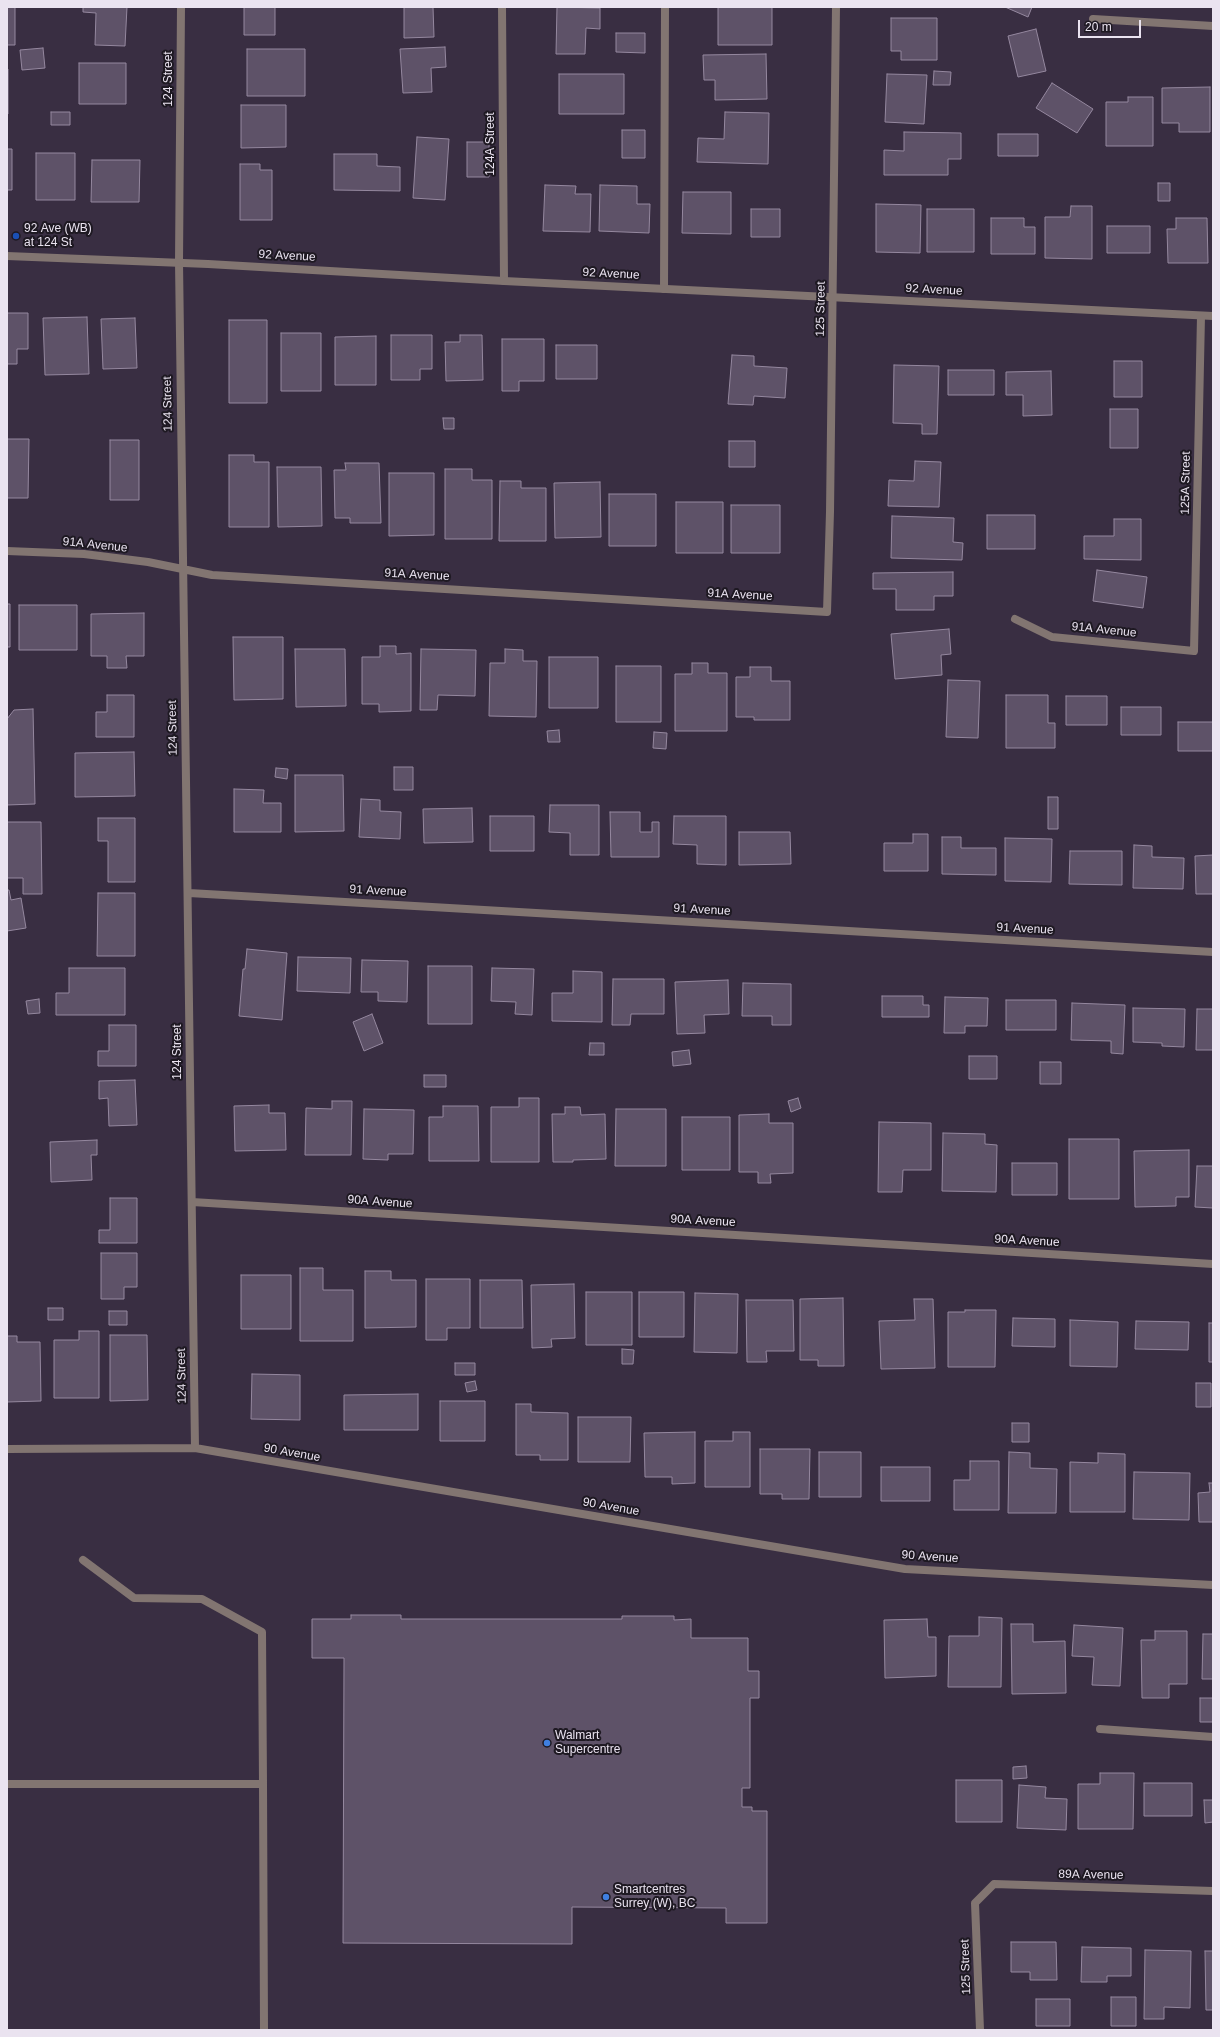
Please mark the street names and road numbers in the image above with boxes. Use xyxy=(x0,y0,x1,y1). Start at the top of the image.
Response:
street label: 124 Street xyxy=(162,51,176,107)
street label: 124A Street xyxy=(484,112,498,176)
street label: 92 Avenue xyxy=(258,247,316,265)
street label: 92 Avenue xyxy=(582,265,640,283)
street label: 125 Street xyxy=(813,281,829,337)
street label: 92 Avenue xyxy=(905,281,963,299)
street label: 124 Street xyxy=(160,376,176,432)
street label: 125A Street xyxy=(1178,451,1194,515)
street label: 91A Avenue xyxy=(62,534,128,556)
street label: 91A Avenue xyxy=(384,566,450,584)
street label: 91A Avenue xyxy=(707,586,773,604)
street label: 91A Avenue xyxy=(1071,619,1137,641)
street label: 124 Street xyxy=(165,700,181,756)
street label: 91 Avenue xyxy=(349,882,407,900)
street label: 91 Avenue xyxy=(673,901,731,919)
street label: 91 Avenue xyxy=(996,920,1054,938)
street label: 124 Street xyxy=(171,1024,185,1080)
street label: 90A Avenue xyxy=(347,1193,413,1211)
street label: 90A Avenue xyxy=(670,1212,736,1230)
street label: 90A Avenue xyxy=(994,1232,1060,1250)
street label: 124 Street xyxy=(174,1348,190,1404)
street label: 90 Avenue xyxy=(263,1441,321,1465)
street label: 90 Avenue xyxy=(582,1495,640,1519)
street label: 90 Avenue xyxy=(901,1548,959,1566)
street label: 89A Avenue xyxy=(1058,1867,1124,1883)
street label: 125 Street xyxy=(958,1939,974,1995)

